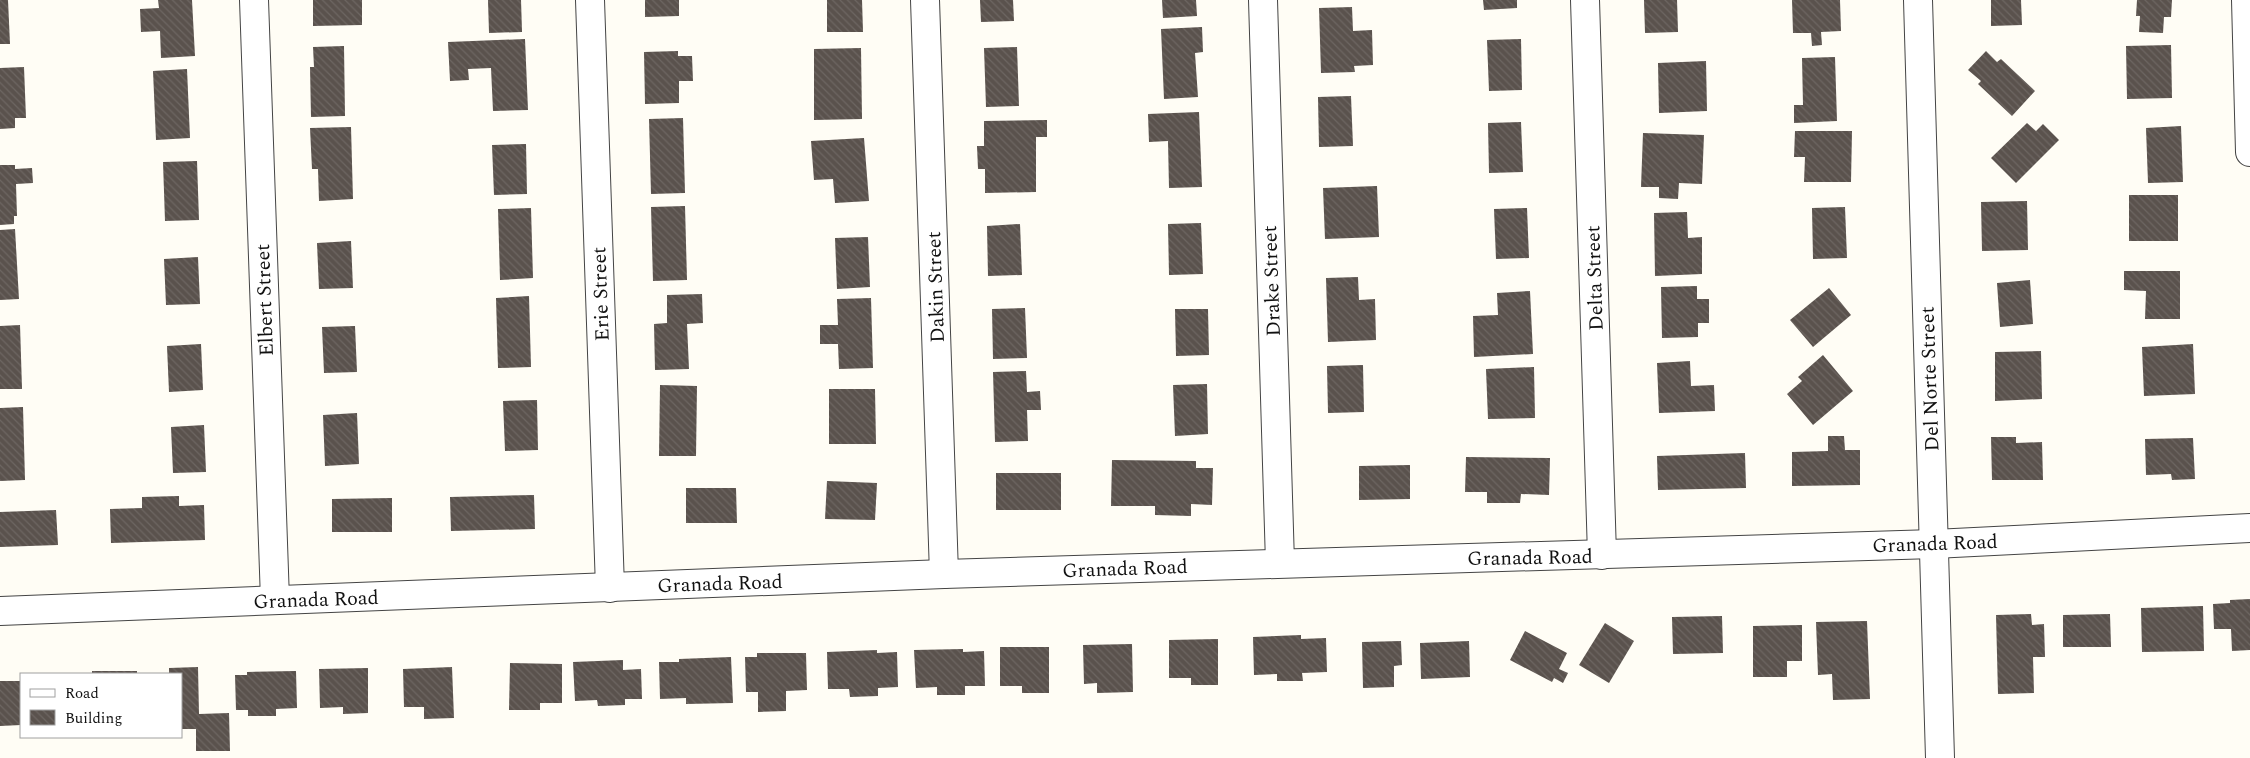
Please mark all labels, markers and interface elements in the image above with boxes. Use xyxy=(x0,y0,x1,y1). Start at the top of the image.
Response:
street label: Drake Street xyxy=(1255,225,1289,337)
street label: Delta Street xyxy=(1578,225,1612,331)
street label: Dakin Street xyxy=(919,231,953,343)
street label: Elbert Street xyxy=(248,243,282,357)
street label: Erie Street xyxy=(584,246,618,342)
street label: Del Norte Street xyxy=(1912,306,1948,452)
street label: Granada Road xyxy=(1872,527,1998,561)
street label: Granada Road xyxy=(1467,542,1593,574)
street label: Granada Road xyxy=(1062,552,1188,586)
street label: Granada Road xyxy=(657,567,783,601)
street label: Granada Road xyxy=(253,583,379,617)
legend xyxy=(20,673,182,738)
text: Road xyxy=(65,682,99,705)
text: Building xyxy=(65,707,122,730)

